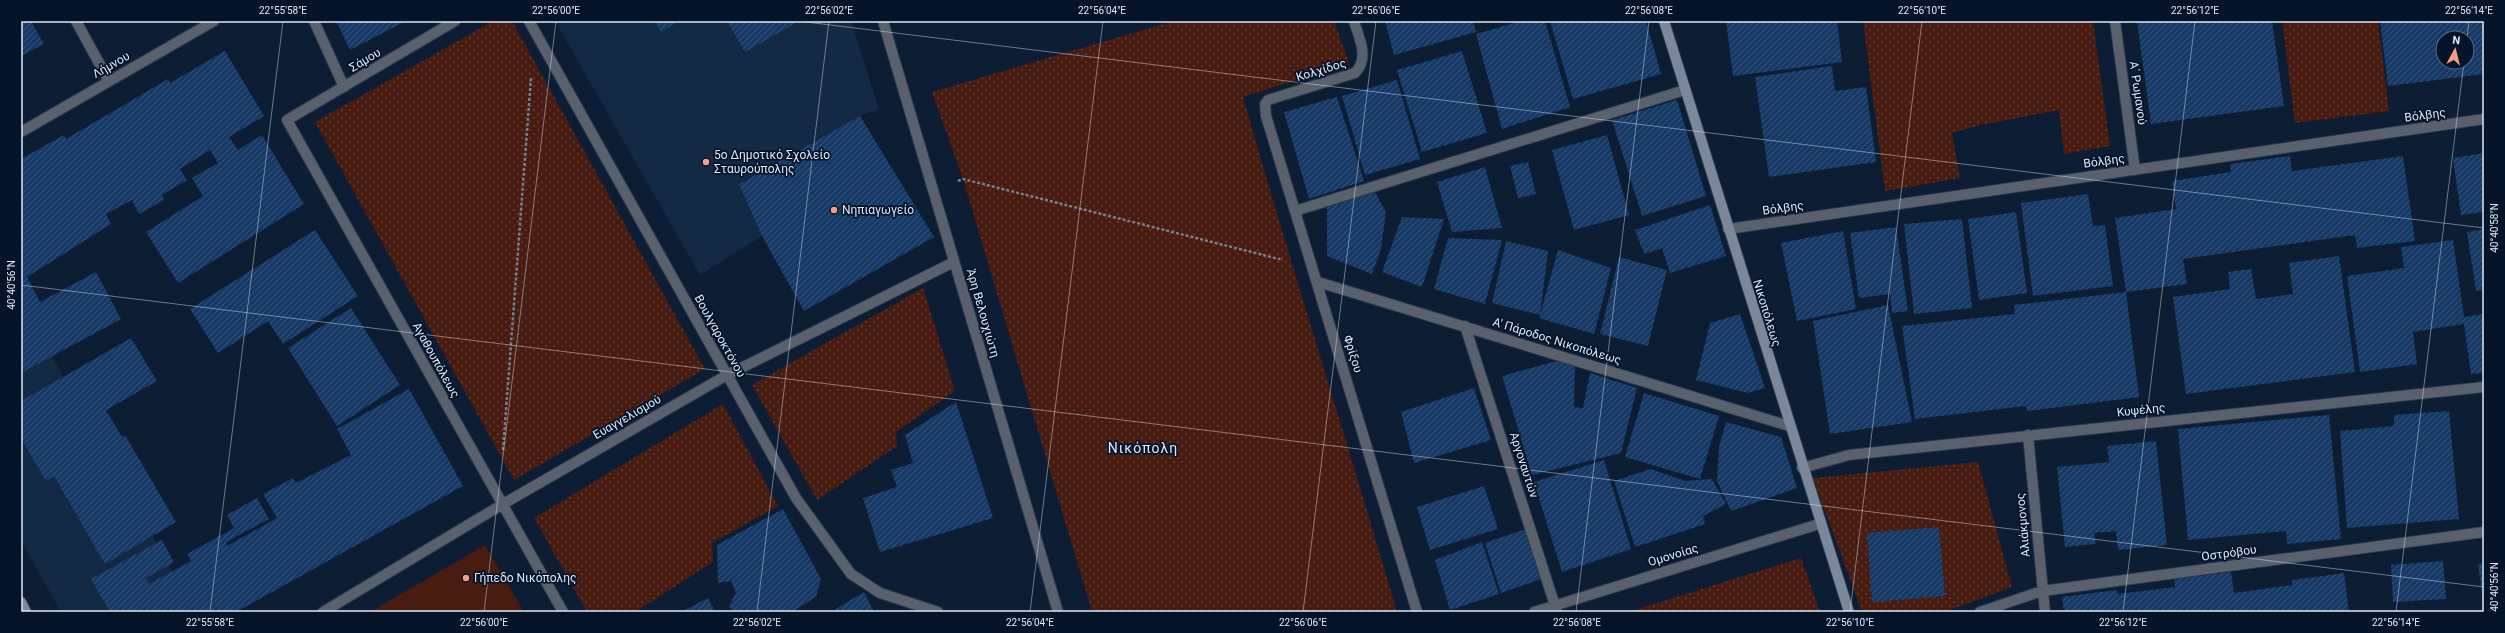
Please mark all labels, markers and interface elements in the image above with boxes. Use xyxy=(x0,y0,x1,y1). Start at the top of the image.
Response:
text: 22°55'58"E xyxy=(259,5,307,16)
text: 22°56'00"E xyxy=(532,5,580,16)
text: 22°56'02"E xyxy=(805,5,853,16)
text: 22°56'04"E xyxy=(1078,5,1126,16)
text: 22°56'06"E xyxy=(1352,5,1400,16)
text: 22°56'08"E xyxy=(1625,5,1673,16)
text: 22°56'10"E xyxy=(1898,5,1946,16)
text: 22°56'12"E xyxy=(2171,5,2219,16)
text: 22°56'14"E xyxy=(2445,5,2493,16)
north arrow xyxy=(2435,30,2475,70)
text: N xyxy=(2452,34,2461,48)
street label: Σάμου xyxy=(347,45,383,75)
street label: Λήμνου xyxy=(90,49,132,81)
street label: Κολχίδος xyxy=(1294,56,1348,84)
street label: Α΄ Ρωμανού xyxy=(2127,60,2149,126)
street label: Βόλβης xyxy=(2404,105,2446,125)
place label: 5ο Δημοτικό Σχολείο Σταυρούπολης xyxy=(714,148,830,176)
street label: Βόλβης xyxy=(2083,151,2125,171)
marker: 5ο Δημοτικό Σχολείο Σταυρούπολης xyxy=(701,157,711,167)
street label: Βόλβης xyxy=(1762,198,1804,218)
place label: Νηπιαγωγείο xyxy=(842,203,914,217)
text: 40°40'58"N xyxy=(2489,203,2500,253)
marker: Νηπιαγωγείο xyxy=(829,205,839,215)
text: 40°40'56"N xyxy=(6,260,17,310)
street label: Άρη Βελουχιώτη xyxy=(964,267,1002,359)
street label: Νικοπόλεως xyxy=(1750,278,1784,348)
street label: Βουλγαροκτόνου xyxy=(692,292,748,380)
street label: Α' Πάροδος Νικοπόλεως xyxy=(1491,315,1623,367)
street label: Αγαθουπόλεως xyxy=(410,320,462,400)
street label: Φρίξου xyxy=(1340,334,1365,375)
street label: Ευαγγελισμού xyxy=(591,392,663,442)
street label: Κυψέλης xyxy=(2116,400,2166,420)
street label: Αργοναυτών xyxy=(1507,430,1541,500)
district label: Νικόπολη xyxy=(1108,440,1178,456)
street label: Αλιάκμονος xyxy=(2013,492,2033,558)
street label: Ομονοίας xyxy=(1646,541,1700,569)
street label: Οστρόβου xyxy=(2201,542,2257,564)
text: 40°40'56"N xyxy=(2489,562,2500,612)
place label: Γήπεδο Νικόπολης xyxy=(474,571,576,585)
marker: Γήπεδο Νικόπολης xyxy=(461,573,471,583)
text: 22°55'58"E xyxy=(186,617,234,628)
text: 22°56'00"E xyxy=(460,617,508,628)
text: 22°56'02"E xyxy=(733,617,781,628)
text: 22°56'04"E xyxy=(1006,617,1054,628)
text: 22°56'06"E xyxy=(1279,617,1327,628)
text: 22°56'08"E xyxy=(1553,617,1601,628)
text: 22°56'10"E xyxy=(1826,617,1874,628)
text: 22°56'12"E xyxy=(2099,617,2147,628)
text: 22°56'14"E xyxy=(2372,617,2420,628)

